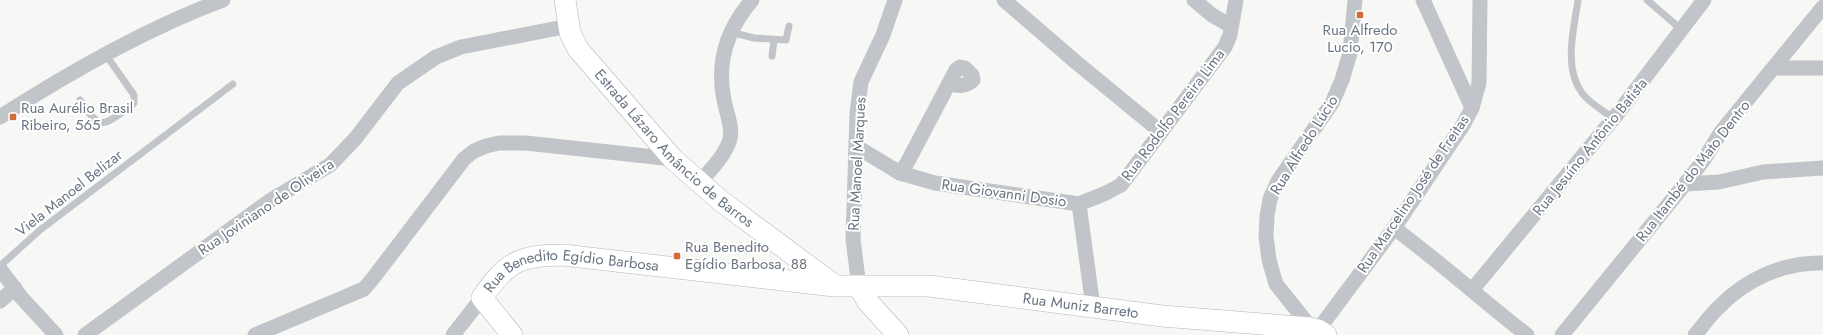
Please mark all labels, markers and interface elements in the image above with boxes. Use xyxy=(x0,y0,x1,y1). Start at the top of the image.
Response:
marker: Rua Alfredo Lucio, 170 xyxy=(1355,10,1365,20)
place label: Rua Alfredo Lucio, 170 xyxy=(1322,19,1398,58)
street label: Rua Rodolfo Pereira Lima xyxy=(1116,44,1230,186)
street label: Estrada Lázaro Amâncio de Barros xyxy=(589,64,758,233)
street label: Rua Jesuíno Antônio Batista xyxy=(1527,73,1653,221)
street label: Rua Alfredo Lúcio xyxy=(1265,91,1343,199)
street label: Rua Itambé do Mato Dentro xyxy=(1631,96,1755,246)
place label: Rua Aurélio Brasil Ribeiro, 565 xyxy=(21,97,133,136)
street label: Rua Manoel Marques xyxy=(843,97,871,231)
street label: Rua Marcelino José de Freitas xyxy=(1352,111,1474,277)
marker: Rua Aurélio Brasil Ribeiro, 565 xyxy=(8,112,18,122)
street label: Viela Manoel Belizar xyxy=(11,144,128,242)
street label: Rua Joviniano de Oliveira xyxy=(194,153,338,261)
street label: Rua Giovanni Dosio xyxy=(940,173,1068,213)
place label: Rua Benedito Egídio Barbosa, 88 xyxy=(685,236,807,275)
street label: Rua Benedito Egídio Barbosa xyxy=(478,244,660,297)
marker: Rua Benedito Egídio Barbosa, 88 xyxy=(672,251,682,261)
street label: Rua Muniz Barreto xyxy=(1022,287,1140,324)

